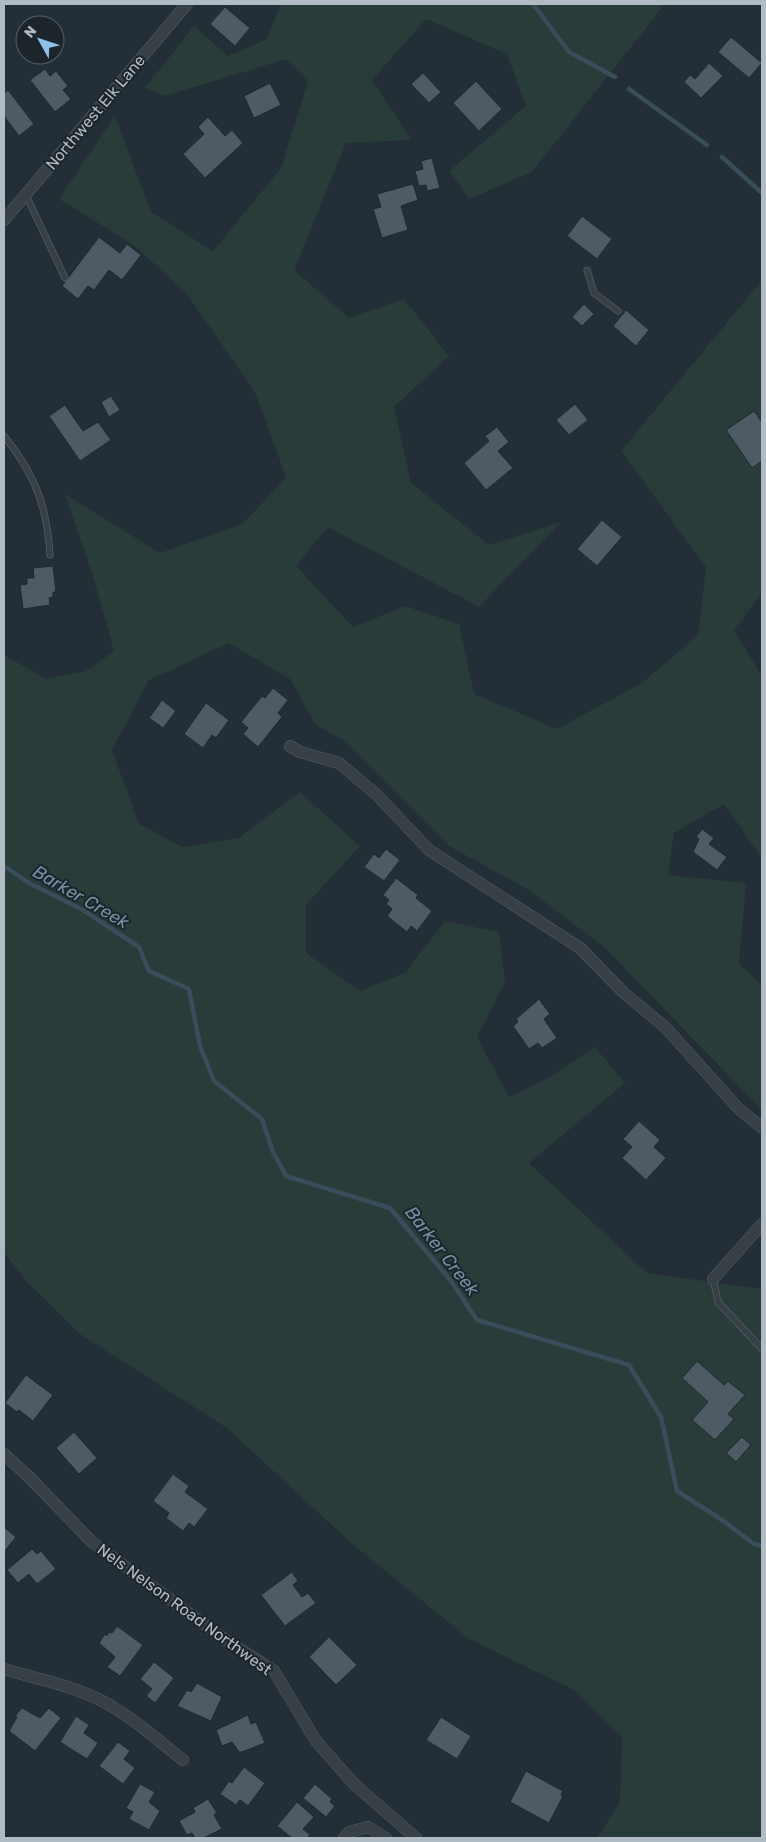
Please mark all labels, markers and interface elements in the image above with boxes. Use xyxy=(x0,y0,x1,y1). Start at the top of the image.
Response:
north arrow xyxy=(15,15,65,65)
text: N xyxy=(21,23,40,41)
street label: Northwest Elk Lane xyxy=(42,51,149,174)
water label: Barker Creek xyxy=(29,861,134,934)
water label: Barker Creek xyxy=(400,1202,484,1301)
street label: Nels Nelson Road Northwest xyxy=(94,1540,276,1679)

